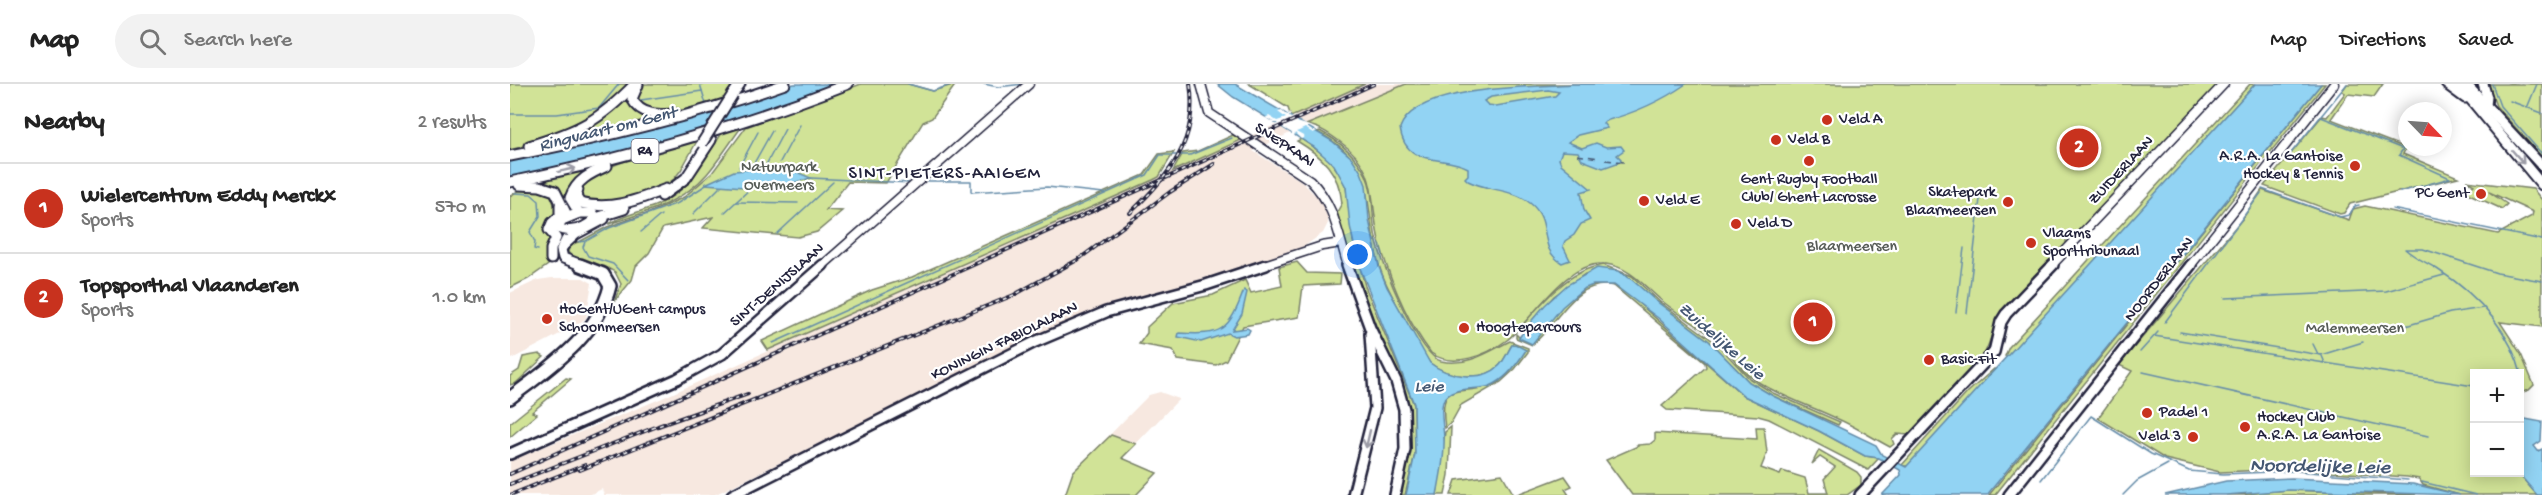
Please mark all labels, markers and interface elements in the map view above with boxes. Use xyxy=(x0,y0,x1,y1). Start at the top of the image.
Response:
search box xyxy=(115,14,535,68)
text: Map xyxy=(30,25,79,58)
icon: search xyxy=(136,25,169,58)
text: Search here xyxy=(184,28,292,54)
text: Map xyxy=(2270,29,2307,54)
text: Directions xyxy=(2340,29,2425,54)
text: Saved xyxy=(2458,29,2512,54)
water label: Ringvaart om Gent xyxy=(537,102,682,157)
north arrow xyxy=(2398,102,2452,156)
text: Nearby xyxy=(24,108,105,139)
place label: Veld A xyxy=(1838,111,1884,130)
text: 2 results xyxy=(417,112,486,135)
marker: Veld A xyxy=(1820,113,1834,127)
street label: SNEPKAAI xyxy=(1250,119,1318,173)
pin: 2 xyxy=(2060,126,2098,170)
place label: Veld B xyxy=(1787,131,1831,150)
marker: Veld B xyxy=(1769,133,1783,147)
street label: ZUIDERLAAN xyxy=(2085,133,2159,209)
road number: R4 xyxy=(632,139,658,163)
place label: A.R.A. La Gantoise Hockey & Tennis xyxy=(2219,148,2344,185)
one-way arrow xyxy=(2511,149,2525,164)
marker: Gent Rugby Football Club/ Ghent Lacrosse xyxy=(1802,154,1816,168)
park label: Natuurpark Overmeers xyxy=(741,159,819,196)
marker: A.R.A. La Gantoise Hockey & Tennis xyxy=(2348,159,2362,173)
one-way arrow xyxy=(557,164,577,175)
district label: SINT-PIETERS-AAIGEM xyxy=(848,164,1042,185)
place label: Gent Rugby Football Club/ Ghent Lacrosse xyxy=(1740,171,1878,208)
text: Wielercentrum Eddy Merckx xyxy=(81,184,336,210)
place label: Skatepark Blaarmeersen xyxy=(1905,184,1998,221)
place label: PC Gent xyxy=(2414,185,2470,204)
marker: PC Gent xyxy=(2474,187,2488,201)
place label: Veld E xyxy=(1655,192,1701,211)
marker: Veld E xyxy=(1637,194,1651,208)
marker: Skatepark Blaarmeersen xyxy=(2001,195,2015,209)
text: 1 xyxy=(39,197,48,220)
text: 570 m xyxy=(435,197,486,220)
text: Sports xyxy=(81,210,133,233)
place label: Veld D xyxy=(1747,215,1793,234)
marker: Veld D xyxy=(1729,217,1743,231)
place label: Vlaams Sporttribunaal xyxy=(2042,225,2139,262)
street label: NOORDERLAAN xyxy=(2121,234,2199,326)
marker: Vlaams Sporttribunaal xyxy=(2024,236,2038,250)
park label: Blaarmeersen xyxy=(1806,238,1898,257)
street label: SINT-DENIJSLAAN xyxy=(727,240,829,332)
your location xyxy=(1343,240,1372,269)
text: Topsporthal Vlaanderen xyxy=(81,274,299,300)
text: 2 xyxy=(39,287,48,310)
text: 1.0 km xyxy=(432,287,486,310)
street label: KONINGIN FABIOLALAAN xyxy=(928,298,1082,386)
water label: Zuidelijke Leie xyxy=(1674,299,1769,386)
text: Sports xyxy=(81,300,133,323)
pin: 1 xyxy=(1794,300,1832,344)
place label: HoGent/UGent campus Schoonmeersen xyxy=(559,301,706,338)
marker: HoGent/UGent campus Schoonmeersen xyxy=(540,312,554,326)
place label: Hoogteparcours xyxy=(1476,319,1582,338)
park label: Malemmeersen xyxy=(2306,320,2405,339)
marker: Hoogteparcours xyxy=(1457,321,1471,335)
place label: Basic-Fit xyxy=(1940,351,1998,370)
marker: Basic-Fit xyxy=(1922,353,1936,367)
map controls xyxy=(2470,369,2524,477)
button: + xyxy=(2470,369,2524,423)
water label: Leie xyxy=(1414,377,1444,398)
place label: Padel 1 xyxy=(2158,404,2208,423)
marker: Padel 1 xyxy=(2140,406,2154,420)
place label: Hockey Club A.R.A. La Gantoise xyxy=(2257,409,2381,446)
marker: Hockey Club A.R.A. La Gantoise xyxy=(2238,420,2252,434)
button: − xyxy=(2470,423,2524,477)
place label: Veld 3 xyxy=(2138,428,2181,447)
one-way arrow xyxy=(1362,429,1373,449)
marker: Veld 3 xyxy=(2186,430,2200,444)
water label: Noordelijke Leie xyxy=(2250,454,2392,482)

